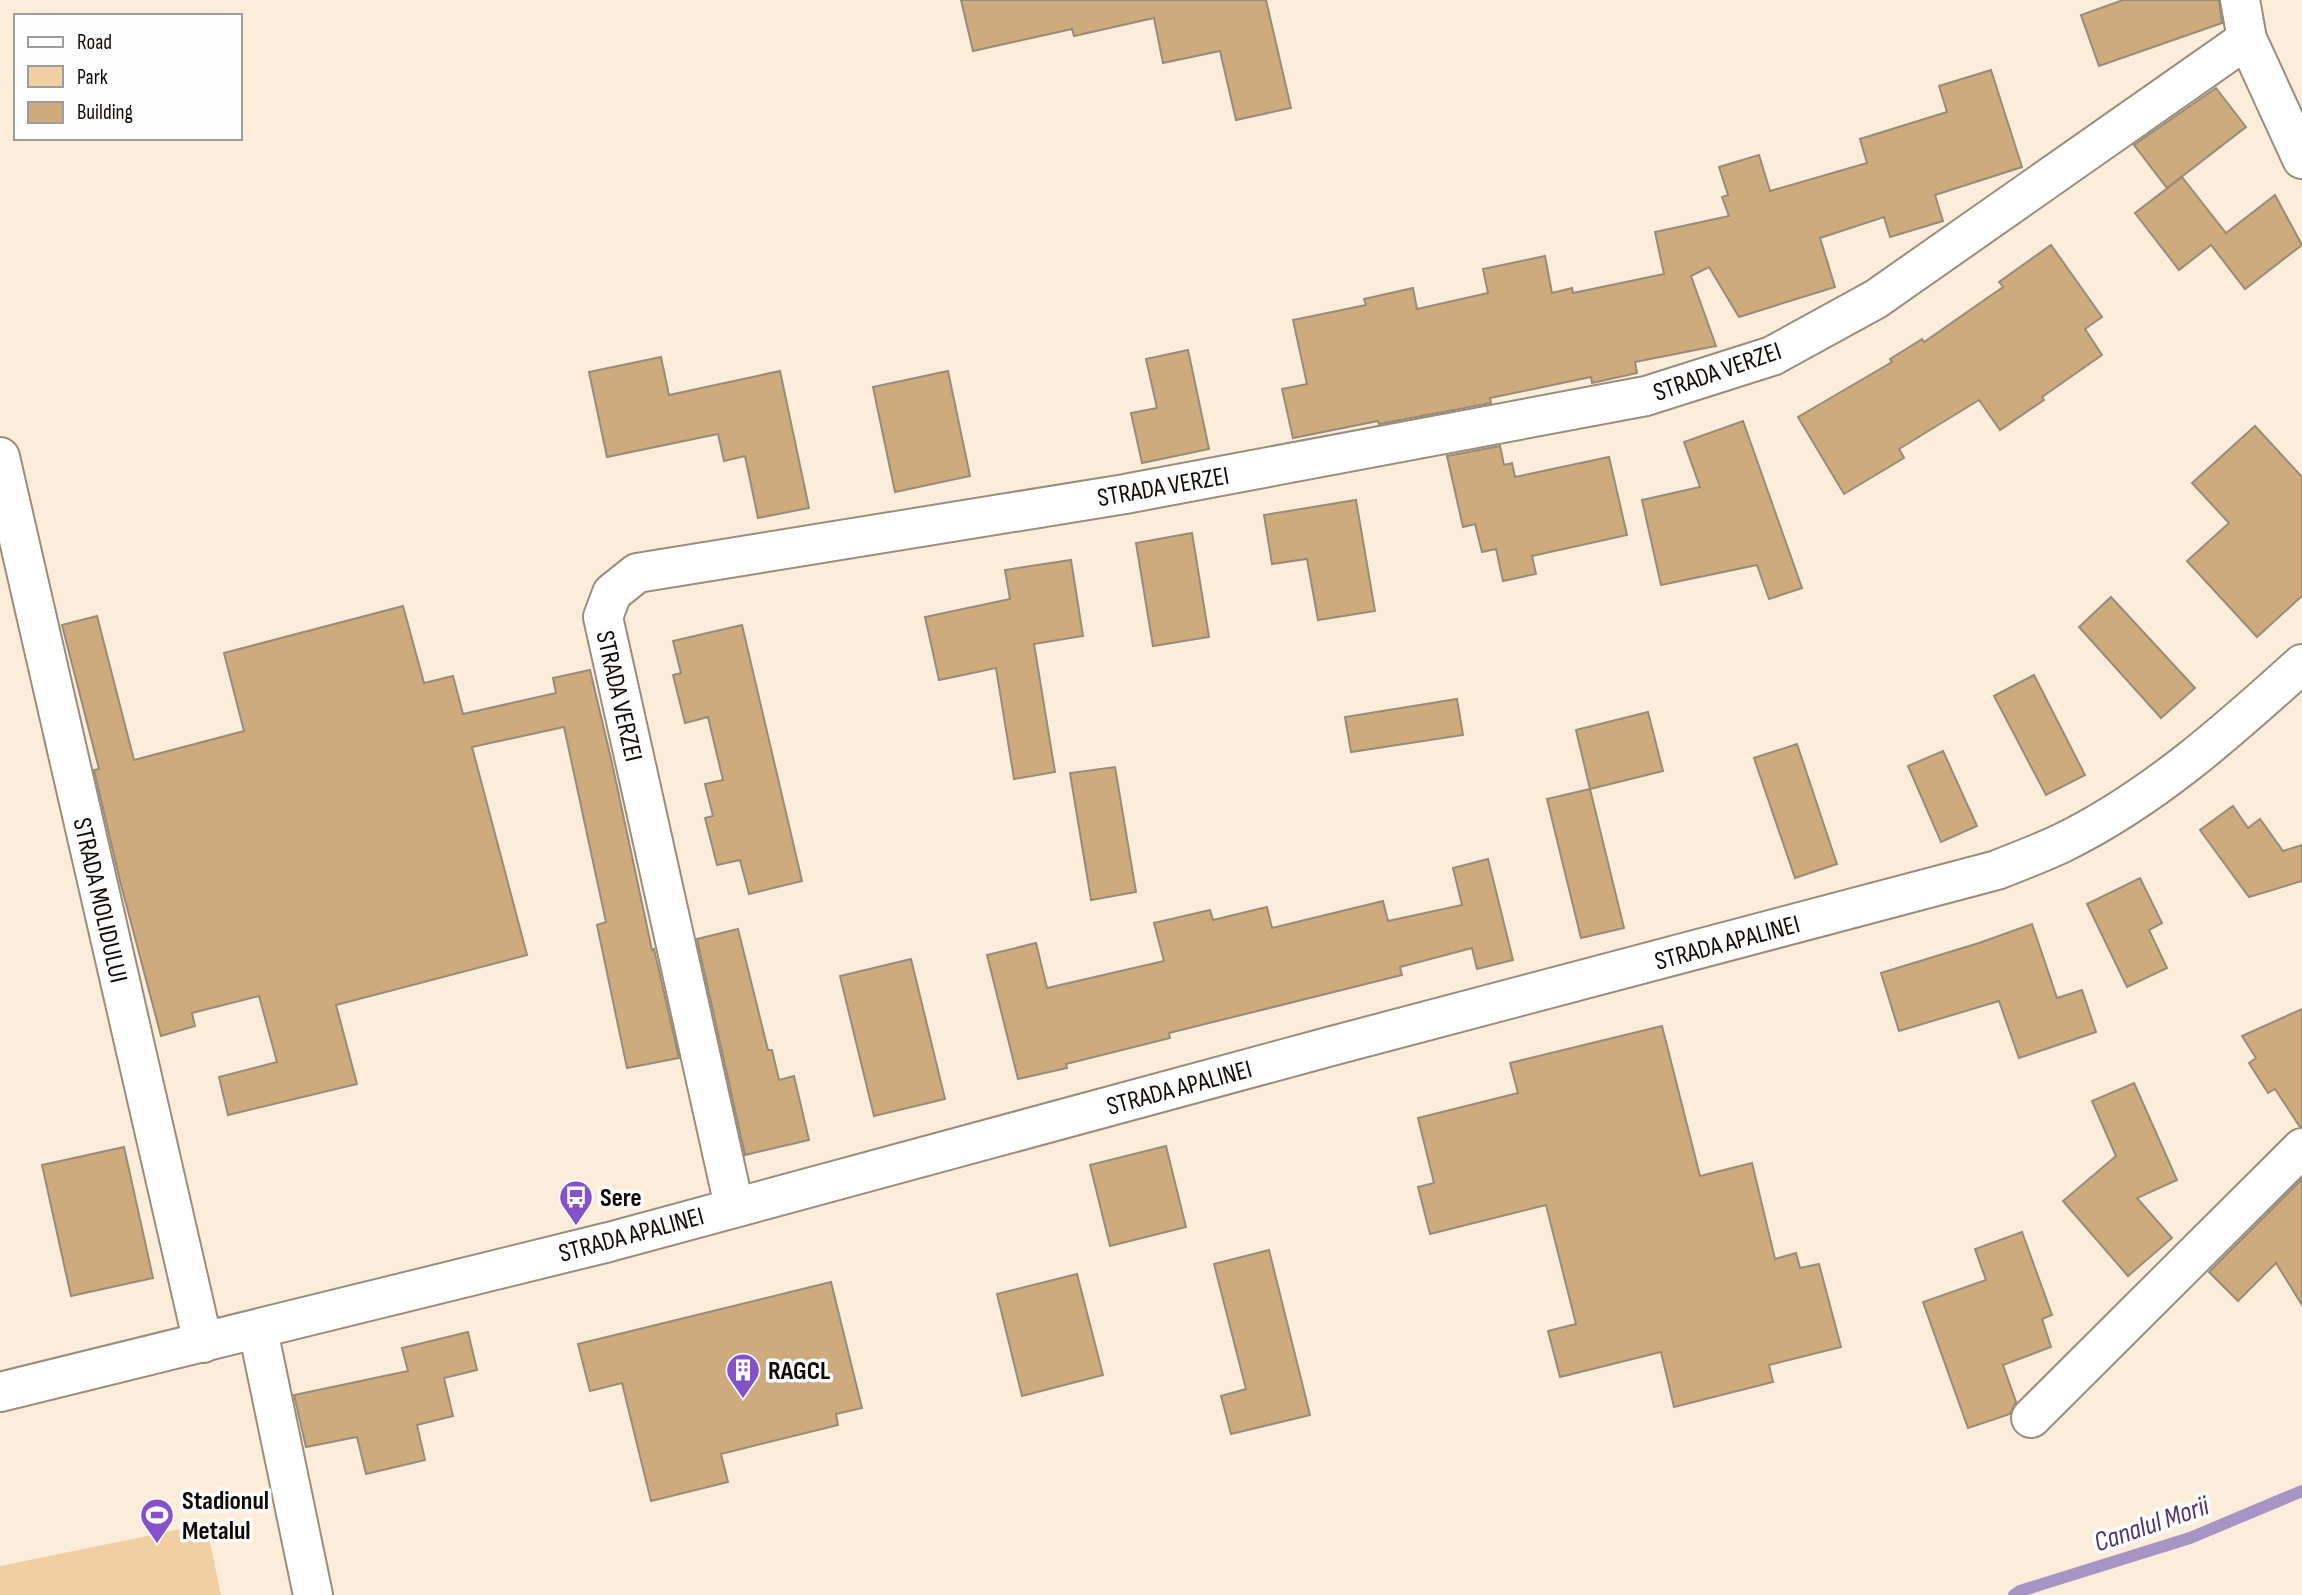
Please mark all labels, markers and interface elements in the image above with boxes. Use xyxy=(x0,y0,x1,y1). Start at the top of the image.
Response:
legend xyxy=(14,14,242,140)
text: Road xyxy=(77,30,112,55)
text: Park xyxy=(77,65,108,90)
text: Building xyxy=(77,100,133,125)
street label: STRADA VERZEI xyxy=(1649,336,1786,409)
street label: STRADA VERZEI xyxy=(1095,461,1232,514)
street label: STRADA VERZEI xyxy=(588,628,649,765)
street label: STRADA MOLIDULUI xyxy=(66,815,134,986)
street label: STRADA APALINEI xyxy=(1651,909,1803,978)
street label: STRADA APALINEI xyxy=(1103,1054,1255,1123)
bus stop icon: Sere xyxy=(557,1178,595,1227)
place label: Sere xyxy=(600,1183,642,1214)
street label: STRADA APALINEI xyxy=(555,1201,707,1270)
building icon: RAGCL xyxy=(724,1351,762,1400)
place label: RAGCL xyxy=(768,1356,830,1387)
place label: Stadionul Metalul xyxy=(182,1486,269,1547)
water label: Canalul Morii xyxy=(2090,1489,2214,1559)
sports icon: Stadionul Metalul xyxy=(138,1496,176,1545)

